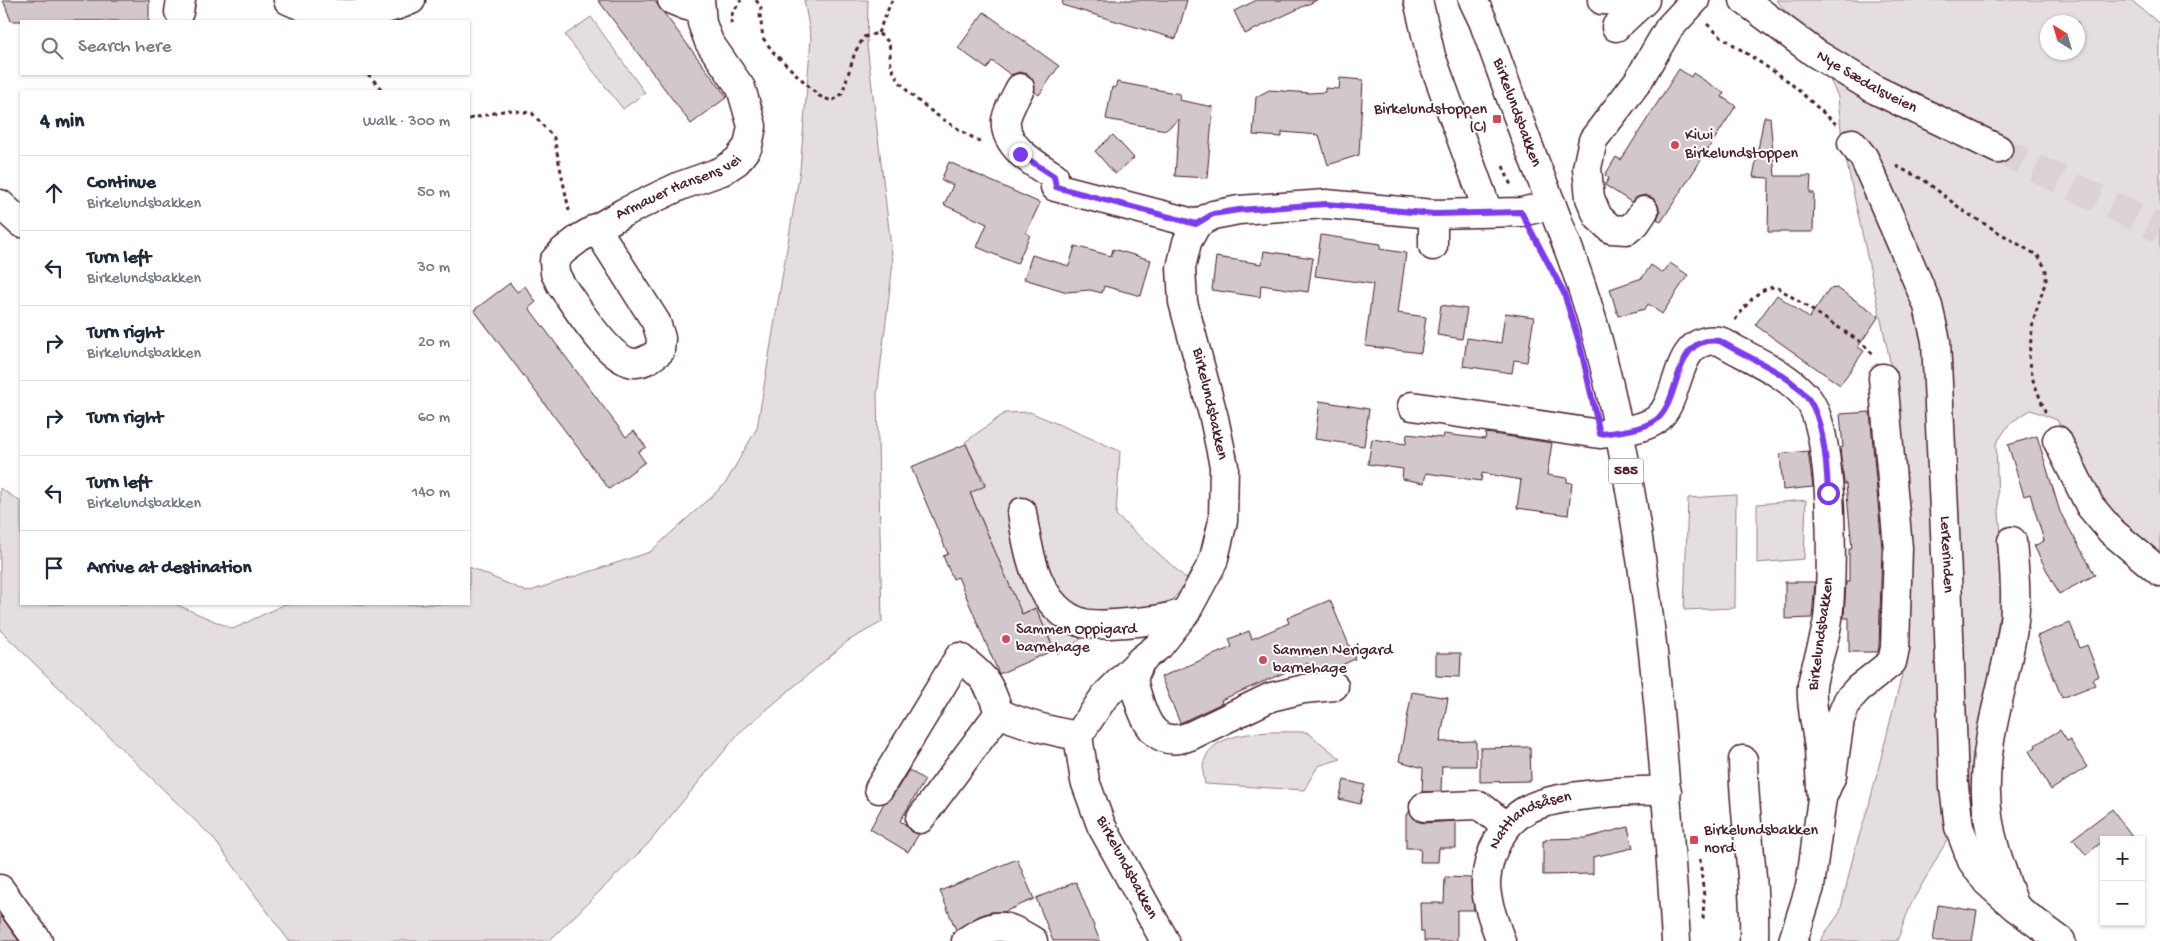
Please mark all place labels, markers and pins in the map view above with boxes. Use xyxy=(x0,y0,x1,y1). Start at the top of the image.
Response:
place label: Birkelundstoppen (C) xyxy=(1373,101,1487,138)
marker: Birkelundstoppen (C) xyxy=(1491,113,1503,125)
place label: Kiwi Birkelundstoppen xyxy=(1684,127,1798,164)
marker: Kiwi Birkelundstoppen xyxy=(1669,139,1681,151)
place label: Sammen Oppigard barnehage xyxy=(1016,621,1138,658)
marker: Sammen Oppigard barnehage xyxy=(1000,633,1012,645)
place label: Sammen Nerigard barnehage xyxy=(1273,642,1394,679)
marker: Sammen Nerigard barnehage xyxy=(1257,654,1269,666)
place label: Birkelundsbakken nord xyxy=(1703,822,1818,859)
marker: Birkelundsbakken nord xyxy=(1688,834,1700,846)

